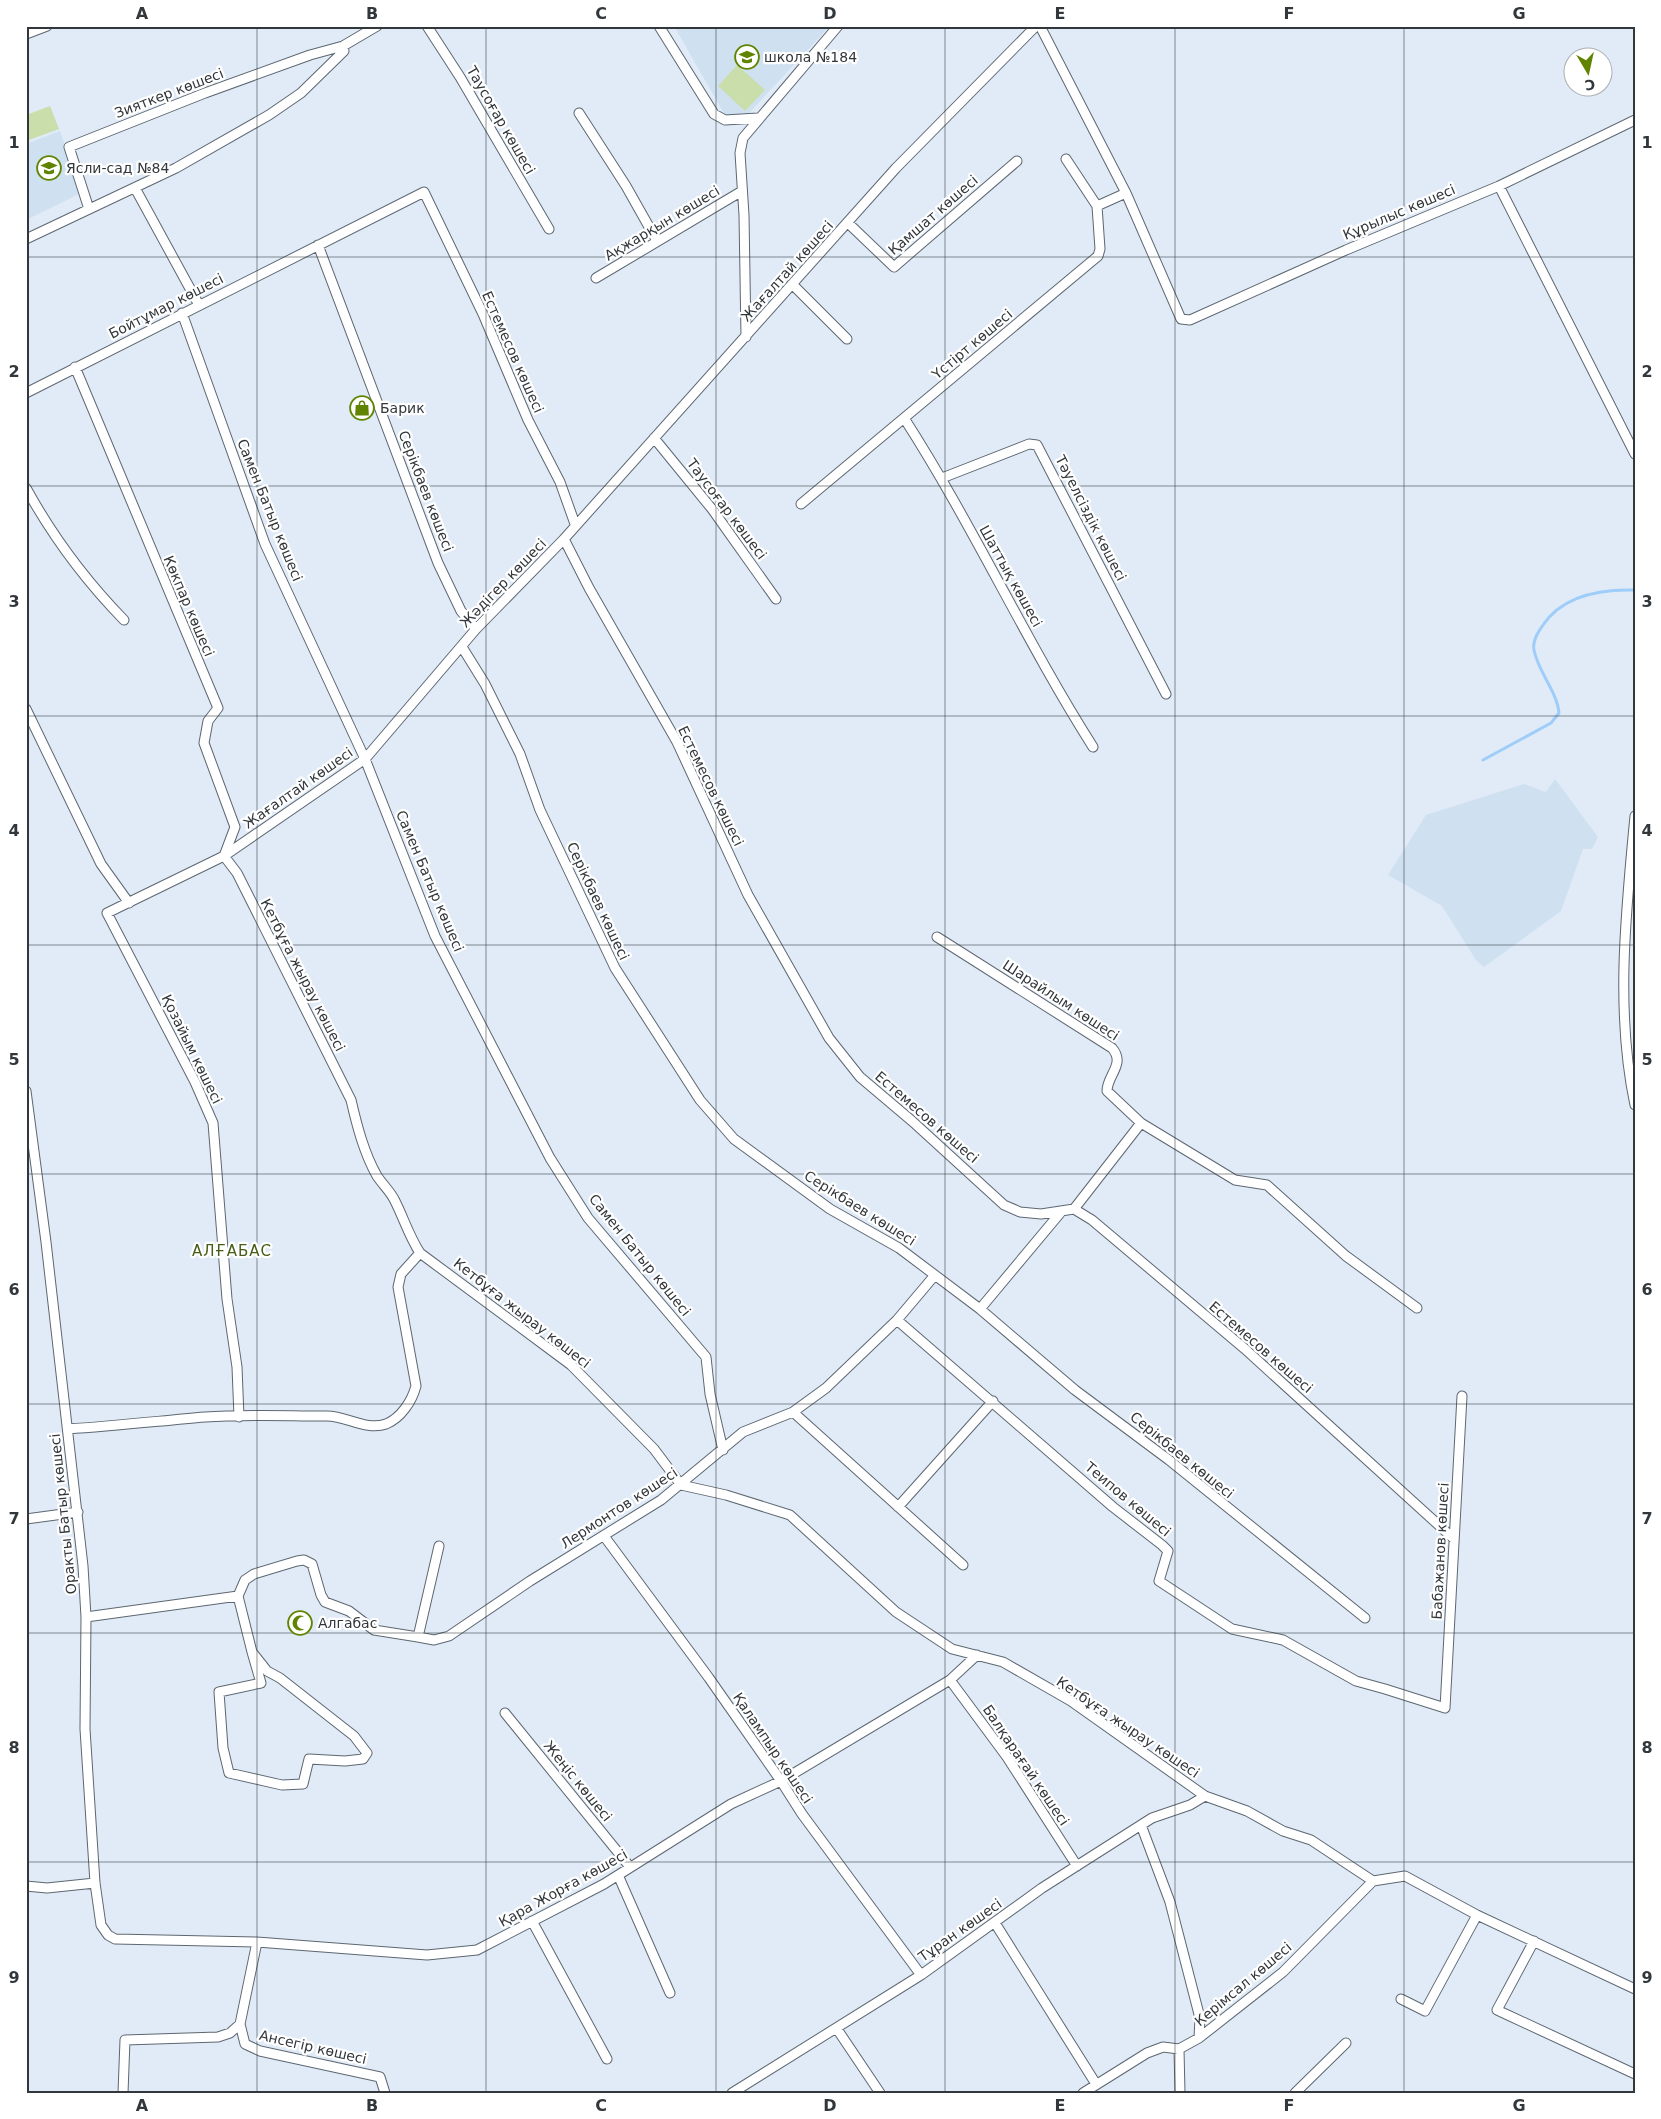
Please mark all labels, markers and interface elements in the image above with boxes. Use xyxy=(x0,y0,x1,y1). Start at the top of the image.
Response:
text: A xyxy=(136,4,149,23)
text: B xyxy=(366,4,378,23)
text: C xyxy=(595,4,607,23)
text: D xyxy=(823,4,837,23)
text: E xyxy=(1055,4,1065,23)
text: F xyxy=(1284,4,1294,23)
text: G xyxy=(1512,4,1526,23)
school or university icon: школа №184 xyxy=(734,44,760,70)
north arrow xyxy=(1564,48,1614,98)
place label: школа №184 xyxy=(764,49,857,65)
street label: Тауcоғар көшесі xyxy=(463,62,538,177)
street label: Зияткер көшесі xyxy=(112,65,226,121)
text: С xyxy=(1584,76,1596,94)
text: 1 xyxy=(8,133,20,152)
text: 1 xyxy=(1641,133,1653,152)
school or university icon: Ясли-сад №84 xyxy=(36,155,62,181)
place label: Ясли-сад №84 xyxy=(66,160,169,176)
street label: Қамшат көшесі xyxy=(885,172,981,258)
street label: Құрылыс көшесі xyxy=(1340,181,1458,243)
street label: Ақжарқын көшесі xyxy=(602,182,722,264)
street label: Жағалтай көшесі xyxy=(738,217,836,325)
street label: Бойтұмар көшесі xyxy=(106,270,226,342)
street label: Естемесов көшесі xyxy=(479,289,547,415)
street label: Үстірт көшесі xyxy=(928,306,1015,383)
text: 2 xyxy=(8,362,20,381)
text: 2 xyxy=(1641,362,1653,381)
shop icon: Барик xyxy=(349,395,375,421)
place label: Барик xyxy=(380,400,425,416)
street label: Серікбаев көшесі xyxy=(396,428,456,554)
street label: Самен Батыр көшесі xyxy=(234,437,306,583)
street label: Тәуелсіздік көшесі xyxy=(1052,452,1130,583)
street label: Тауcоғар көшесі xyxy=(683,455,770,562)
street label: Шаттық көшесі xyxy=(976,522,1046,630)
street label: Жәдігер көшесі xyxy=(457,536,549,630)
street label: Көкпар көшесі xyxy=(161,553,217,659)
text: 3 xyxy=(8,592,20,611)
text: 3 xyxy=(1641,592,1653,611)
street label: Естемесов көшесі xyxy=(675,723,747,849)
street label: Жағалтай көшесі xyxy=(240,744,356,832)
street label: Самен Батыр көшесі xyxy=(393,808,467,954)
text: 4 xyxy=(8,821,20,840)
text: 4 xyxy=(1641,821,1653,840)
street label: Серікбаев көшесі xyxy=(564,840,632,962)
street label: Кетбұға жырау көшесі xyxy=(258,896,348,1054)
street label: Шарайлым көшесі xyxy=(1000,956,1122,1044)
street label: Қозайым көшесі xyxy=(159,992,225,1106)
text: 5 xyxy=(8,1050,20,1069)
text: 5 xyxy=(1641,1050,1653,1069)
street label: Естемесов көшесі xyxy=(872,1068,982,1166)
street label: Серікбаев көшесі xyxy=(801,1167,919,1249)
street label: Самен Батыр көшесі xyxy=(586,1191,694,1319)
district label: АЛҒАБАС xyxy=(192,1242,272,1260)
street label: Кетбұға жырау көшесі xyxy=(451,1255,593,1371)
text: 6 xyxy=(8,1280,20,1299)
text: 6 xyxy=(1641,1280,1653,1299)
street label: Естемесов көшесі xyxy=(1206,1298,1316,1396)
street label: Серікбаев көшесі xyxy=(1127,1408,1237,1502)
street label: Оракты Батыр көшесі xyxy=(47,1433,79,1595)
street label: Теипов көшесі xyxy=(1081,1458,1174,1539)
street label: Лермонтов көшесі xyxy=(558,1464,680,1552)
street label: Бабажанов көшесі xyxy=(1428,1482,1452,1620)
text: 7 xyxy=(8,1509,20,1528)
text: 7 xyxy=(1641,1509,1653,1528)
mosque icon: Алгабас xyxy=(287,1610,313,1636)
place label: Алгабас xyxy=(318,1615,377,1631)
street label: Кетбұға жырау көшесі xyxy=(1054,1673,1202,1781)
street label: Қалампыр көшесі xyxy=(730,1690,816,1806)
street label: Балқарағай көшесі xyxy=(980,1702,1072,1828)
street label: Жеңіс көшесі xyxy=(541,1737,615,1825)
text: 8 xyxy=(8,1738,20,1757)
text: 8 xyxy=(1641,1738,1653,1757)
street label: Қара Жорға көшесі xyxy=(496,1846,630,1930)
street label: Тұран көшесі xyxy=(914,1895,1005,1965)
street label: Керімсал көшесі xyxy=(1191,1939,1295,2029)
text: 9 xyxy=(8,1968,20,1987)
text: 9 xyxy=(1641,1968,1653,1987)
street label: Ансегір көшесі xyxy=(258,2027,368,2067)
text: A xyxy=(136,2096,149,2115)
text: B xyxy=(366,2096,378,2115)
text: C xyxy=(595,2096,607,2115)
text: D xyxy=(823,2096,837,2115)
text: E xyxy=(1055,2096,1065,2115)
text: F xyxy=(1284,2096,1294,2115)
text: G xyxy=(1512,2096,1526,2115)

